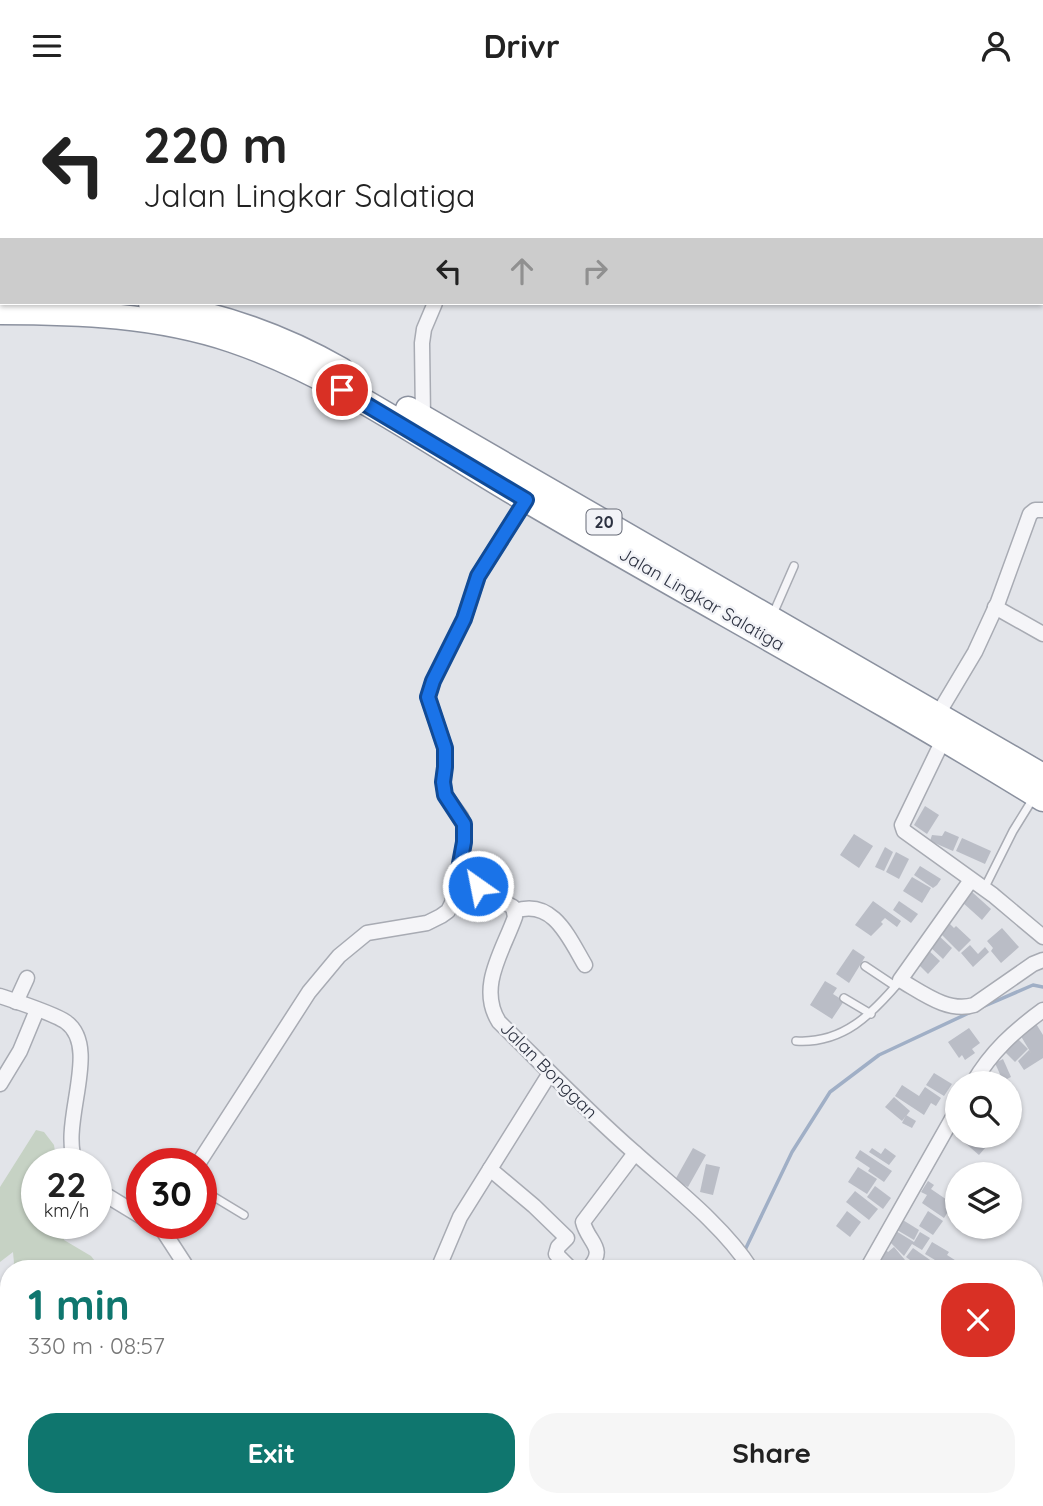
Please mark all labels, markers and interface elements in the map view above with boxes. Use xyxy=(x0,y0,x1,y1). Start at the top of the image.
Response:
text: Drivr xyxy=(483,26,560,66)
icon: menu xyxy=(28,27,66,65)
icon: person xyxy=(977,27,1015,65)
text: 220 m xyxy=(143,114,288,175)
icon: left xyxy=(28,119,119,210)
text: Jalan Lingkar Salatiga xyxy=(143,175,475,215)
icon: left xyxy=(430,252,468,290)
icon: ahead xyxy=(503,252,541,290)
icon: right xyxy=(576,252,614,290)
pin xyxy=(312,360,372,420)
icon: arrive xyxy=(323,371,361,409)
road number: 20 xyxy=(586,509,622,535)
street label: Jalan Lingkar Salatiga xyxy=(615,542,789,656)
position arrow xyxy=(441,849,515,923)
street label: Jalan Bonggan xyxy=(496,1017,602,1123)
map controls xyxy=(945,1071,1022,1239)
button: search xyxy=(945,1071,1022,1148)
speed limit sign: 30 xyxy=(126,1148,217,1239)
text: 22 xyxy=(47,1162,86,1206)
button: layers xyxy=(945,1162,1022,1239)
text: km/h xyxy=(44,1199,89,1222)
text: 1 min xyxy=(28,1278,130,1331)
button: close xyxy=(941,1283,1015,1357)
text: 330 m · 08:57 xyxy=(28,1331,165,1360)
button: Exit xyxy=(28,1413,515,1493)
button: Share xyxy=(529,1413,1015,1493)

